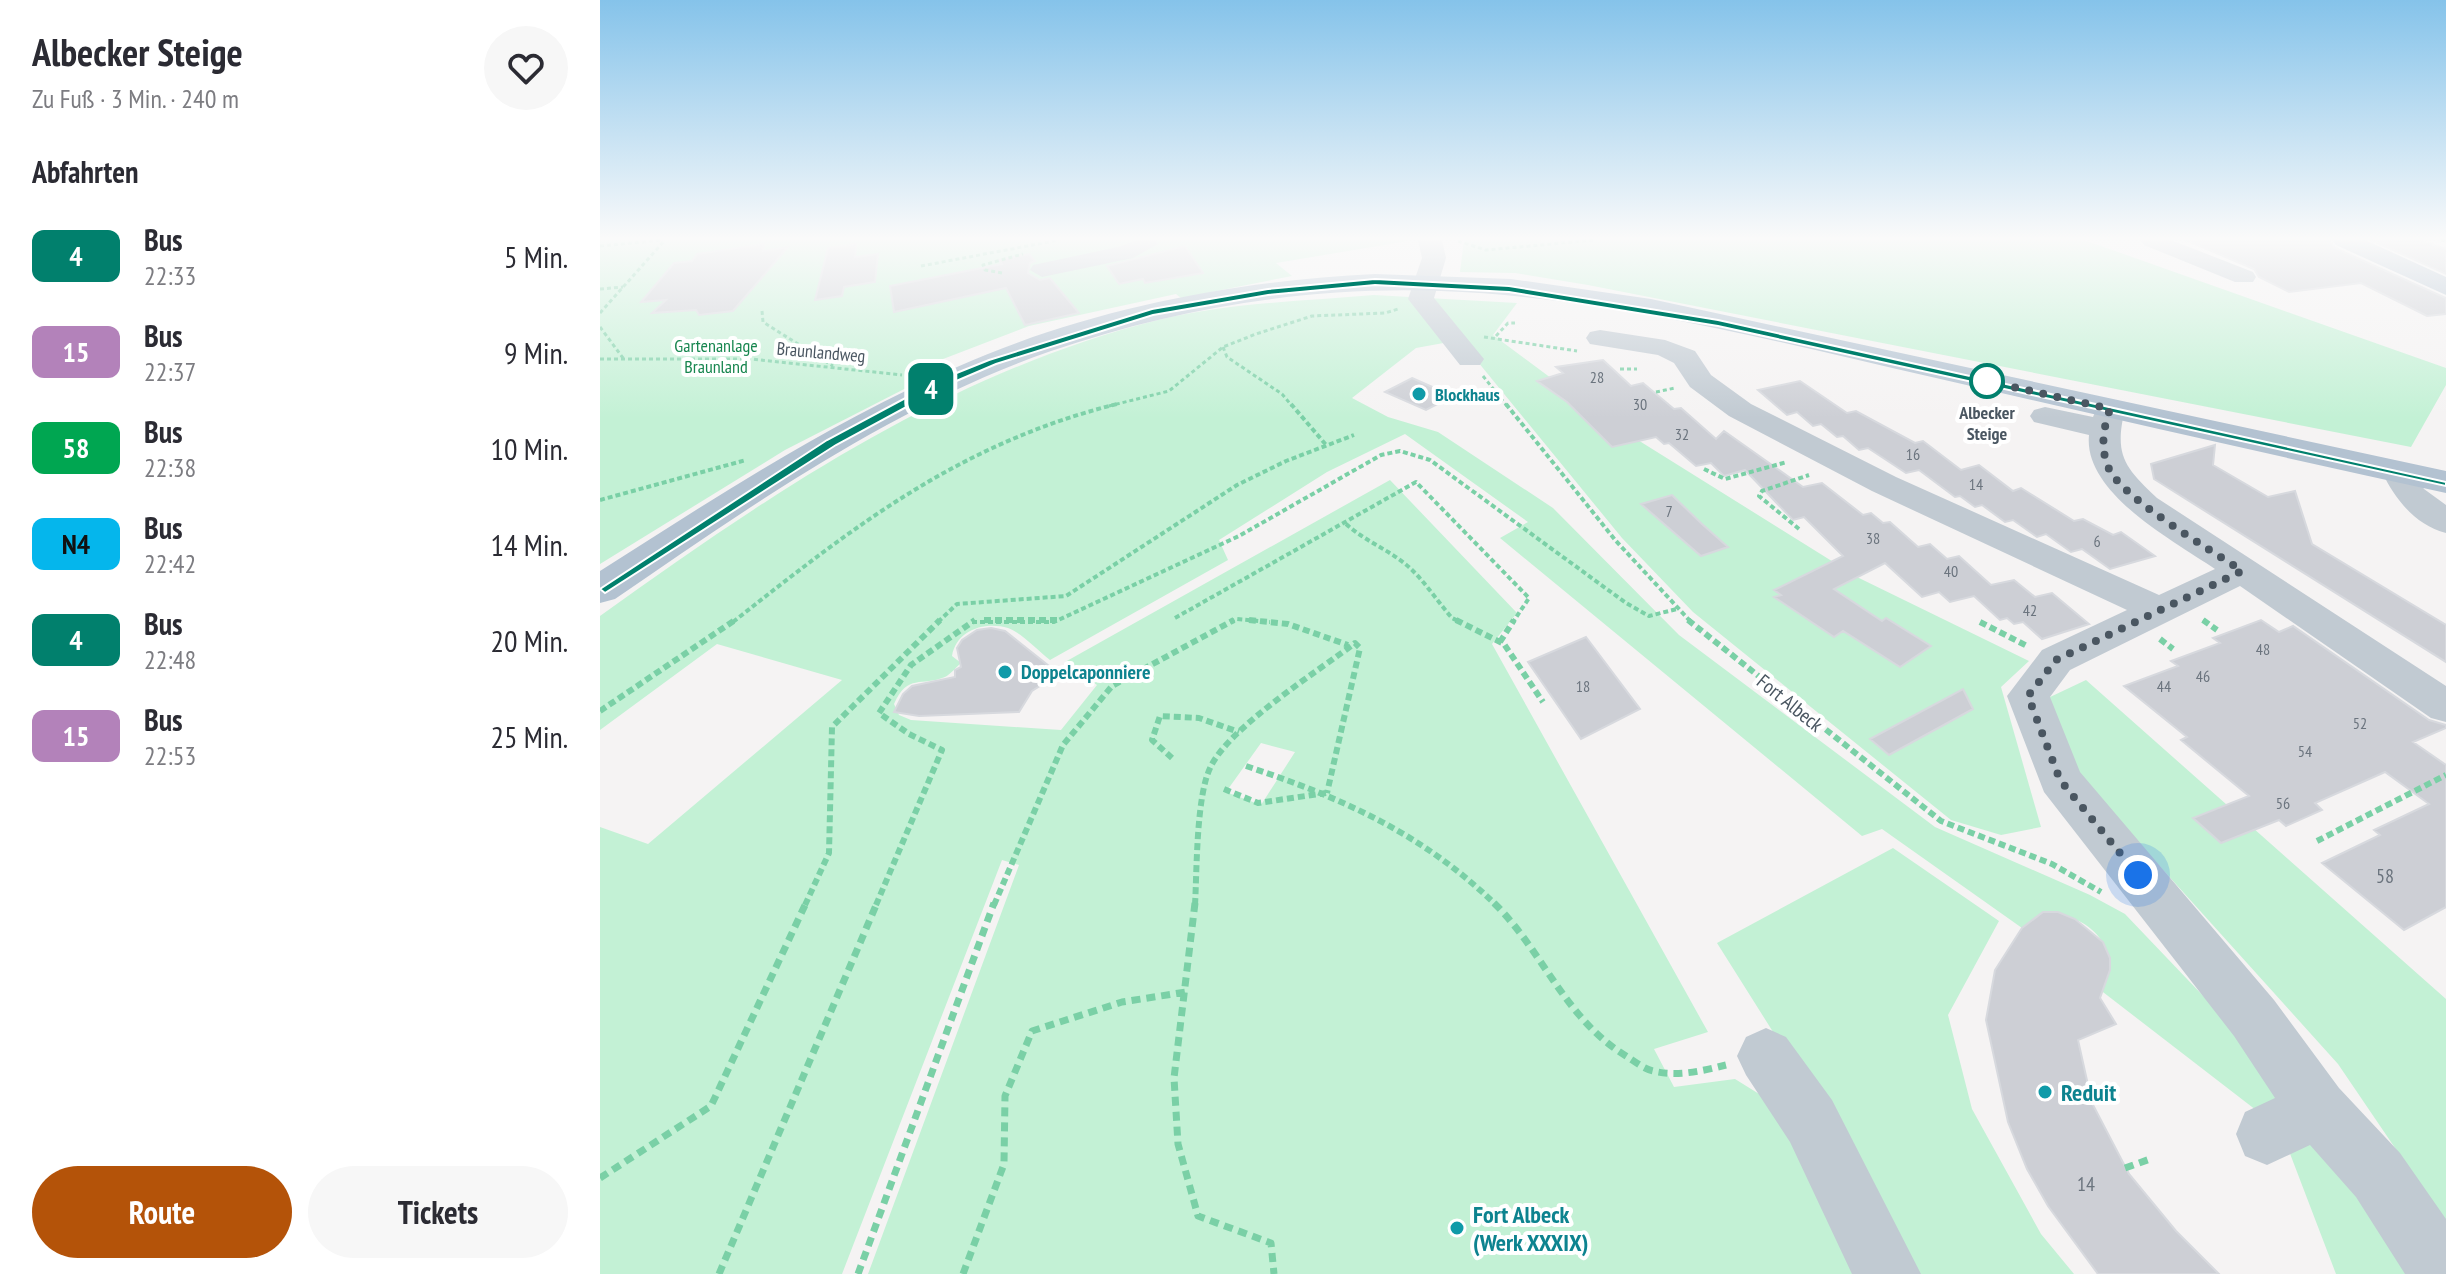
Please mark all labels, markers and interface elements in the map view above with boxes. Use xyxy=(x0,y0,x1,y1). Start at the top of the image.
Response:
button: heart xyxy=(484,26,568,110)
text: Albecker Steige xyxy=(32,27,243,76)
text: Zu Fuß · 3 Min. · 240 m xyxy=(32,82,239,115)
text: Abfahrten xyxy=(32,152,138,191)
text: Bus xyxy=(144,220,183,259)
text: 4 xyxy=(69,237,83,274)
text: 5 Min. xyxy=(504,237,568,276)
text: 22:33 xyxy=(144,259,196,292)
text: Bus xyxy=(144,316,183,355)
text: 15 xyxy=(63,333,89,370)
text: 9 Min. xyxy=(504,333,568,372)
park label: Gartenanlage Braunland xyxy=(674,334,758,378)
street label: Braunlandweg xyxy=(776,337,866,367)
text: 22:37 xyxy=(144,355,196,388)
line badge: 4 xyxy=(905,363,957,415)
marker: Albecker Steige xyxy=(1970,364,2004,398)
house number: 28 xyxy=(1590,367,1604,387)
text: 4 xyxy=(924,370,938,407)
place label: Blockhaus xyxy=(1435,383,1500,406)
marker: Blockhaus xyxy=(1410,385,1428,403)
house number: 30 xyxy=(1633,394,1647,414)
place label: Albecker Steige xyxy=(1958,401,2016,445)
text: Bus xyxy=(144,412,183,451)
house number: 32 xyxy=(1675,424,1689,444)
text: 58 xyxy=(63,429,89,466)
text: 10 Min. xyxy=(491,429,568,468)
house number: 16 xyxy=(1906,444,1920,464)
text: 22:38 xyxy=(144,451,196,484)
house number: 14 xyxy=(1969,474,1983,494)
house number: 7 xyxy=(1665,501,1673,521)
text: Bus xyxy=(144,508,183,547)
text: N4 xyxy=(62,525,90,562)
text: 14 Min. xyxy=(491,525,568,564)
house number: 38 xyxy=(1866,528,1880,548)
house number: 6 xyxy=(2093,531,2101,551)
text: 22:42 xyxy=(144,547,196,580)
house number: 40 xyxy=(1944,561,1958,581)
house number: 42 xyxy=(2023,600,2037,620)
text: Bus xyxy=(144,604,183,643)
text: 4 xyxy=(69,621,83,658)
text: 20 Min. xyxy=(491,621,568,660)
house number: 48 xyxy=(2256,639,2270,659)
text: 22:48 xyxy=(144,643,196,676)
place label: Doppelcaponniere xyxy=(1021,659,1150,685)
marker: Doppelcaponniere xyxy=(996,663,1014,681)
house number: 46 xyxy=(2196,666,2210,686)
street label: Fort Albeck xyxy=(1752,668,1829,738)
house number: 18 xyxy=(1576,676,1590,696)
house number: 44 xyxy=(2157,676,2171,696)
text: Bus xyxy=(144,700,183,739)
house number: 52 xyxy=(2353,713,2367,733)
text: 15 xyxy=(63,717,89,754)
text: 25 Min. xyxy=(491,717,568,756)
text: 22:53 xyxy=(144,739,196,772)
house number: 54 xyxy=(2298,741,2312,761)
house number: 56 xyxy=(2276,793,2290,813)
your location xyxy=(2118,855,2158,895)
house number: 58 xyxy=(2376,863,2394,889)
place label: Reduit xyxy=(2061,1077,2116,1108)
marker: Reduit xyxy=(2036,1083,2054,1101)
button: Route xyxy=(32,1166,292,1258)
button: Tickets xyxy=(308,1166,568,1258)
house number: 14 xyxy=(2077,1171,2095,1197)
place label: Fort Albeck (Werk XXXIX) xyxy=(1473,1199,1588,1258)
marker: Fort Albeck (Werk XXXIX) xyxy=(1448,1219,1466,1237)

